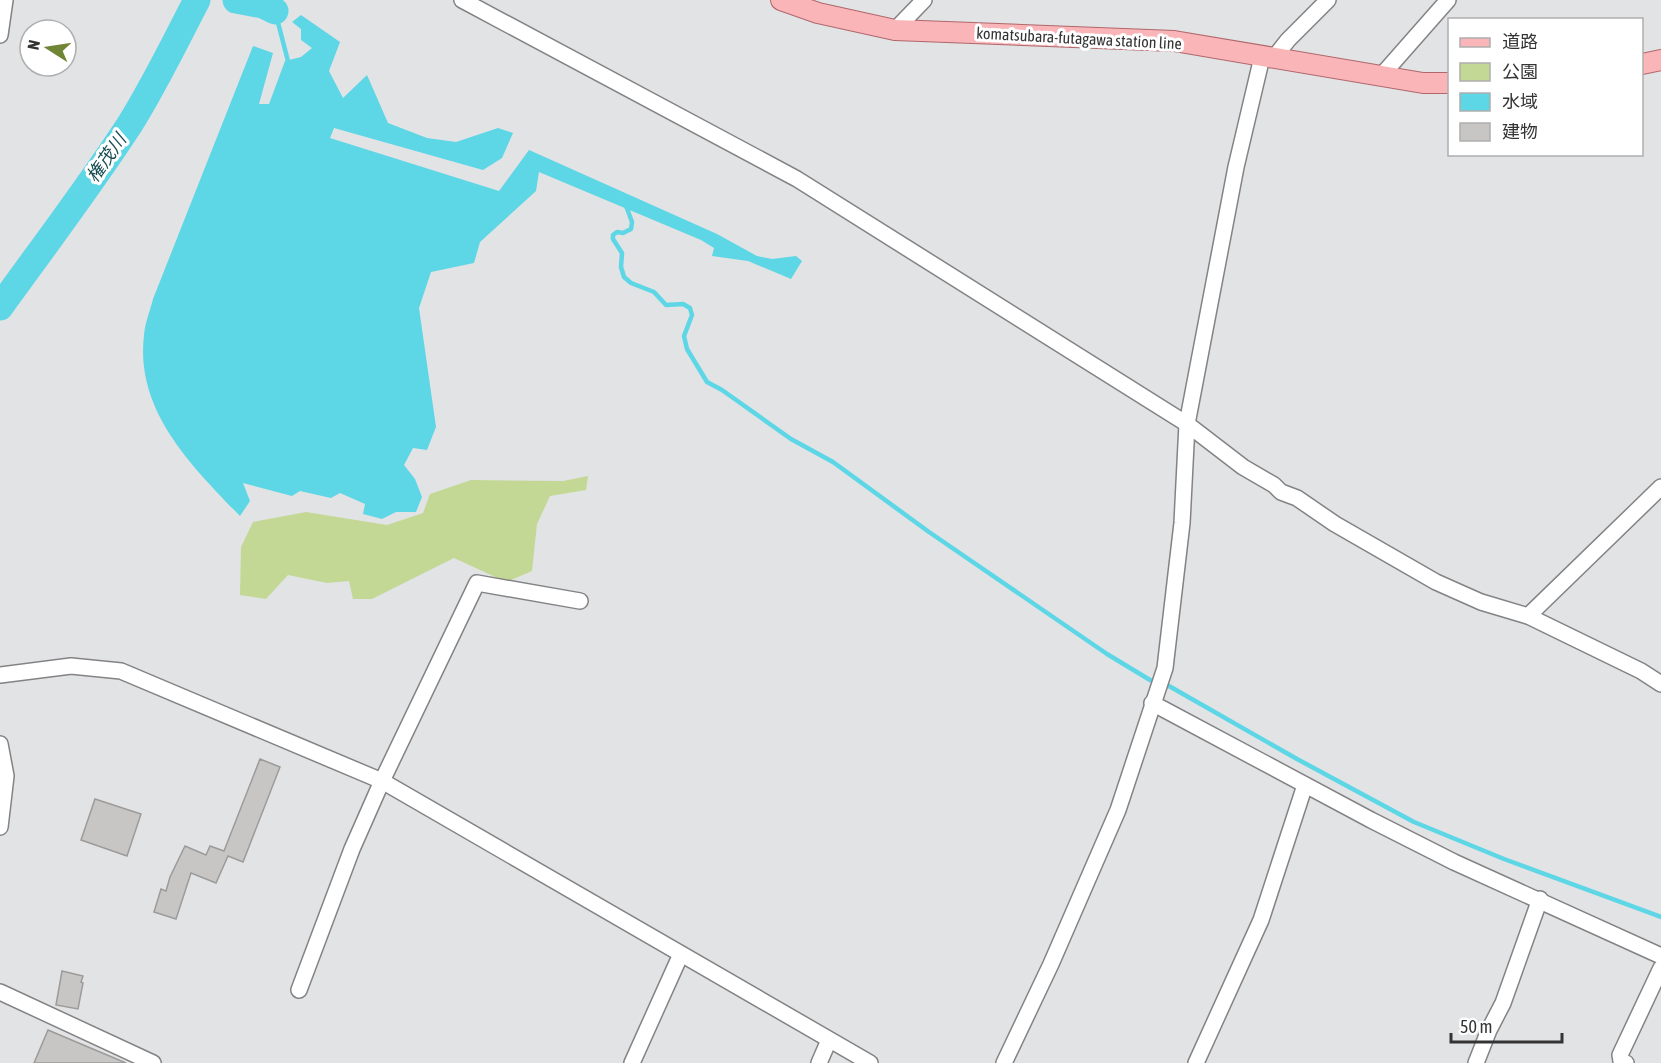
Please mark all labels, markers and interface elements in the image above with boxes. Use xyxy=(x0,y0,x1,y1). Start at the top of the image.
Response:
north arrow xyxy=(18,18,78,78)
legend xyxy=(1448,18,1643,156)
street label: komatsubara-futagawa station line xyxy=(976,24,1182,53)
text: 道路 xyxy=(1502,31,1538,52)
text: N xyxy=(24,38,43,51)
text: 公園 xyxy=(1502,61,1538,82)
text: 水域 xyxy=(1502,91,1538,112)
text: 建物 xyxy=(1502,121,1538,142)
water label: 権茂川 xyxy=(82,128,131,186)
scale bar xyxy=(1451,1006,1562,1044)
text: 50 m xyxy=(1460,1016,1492,1037)

